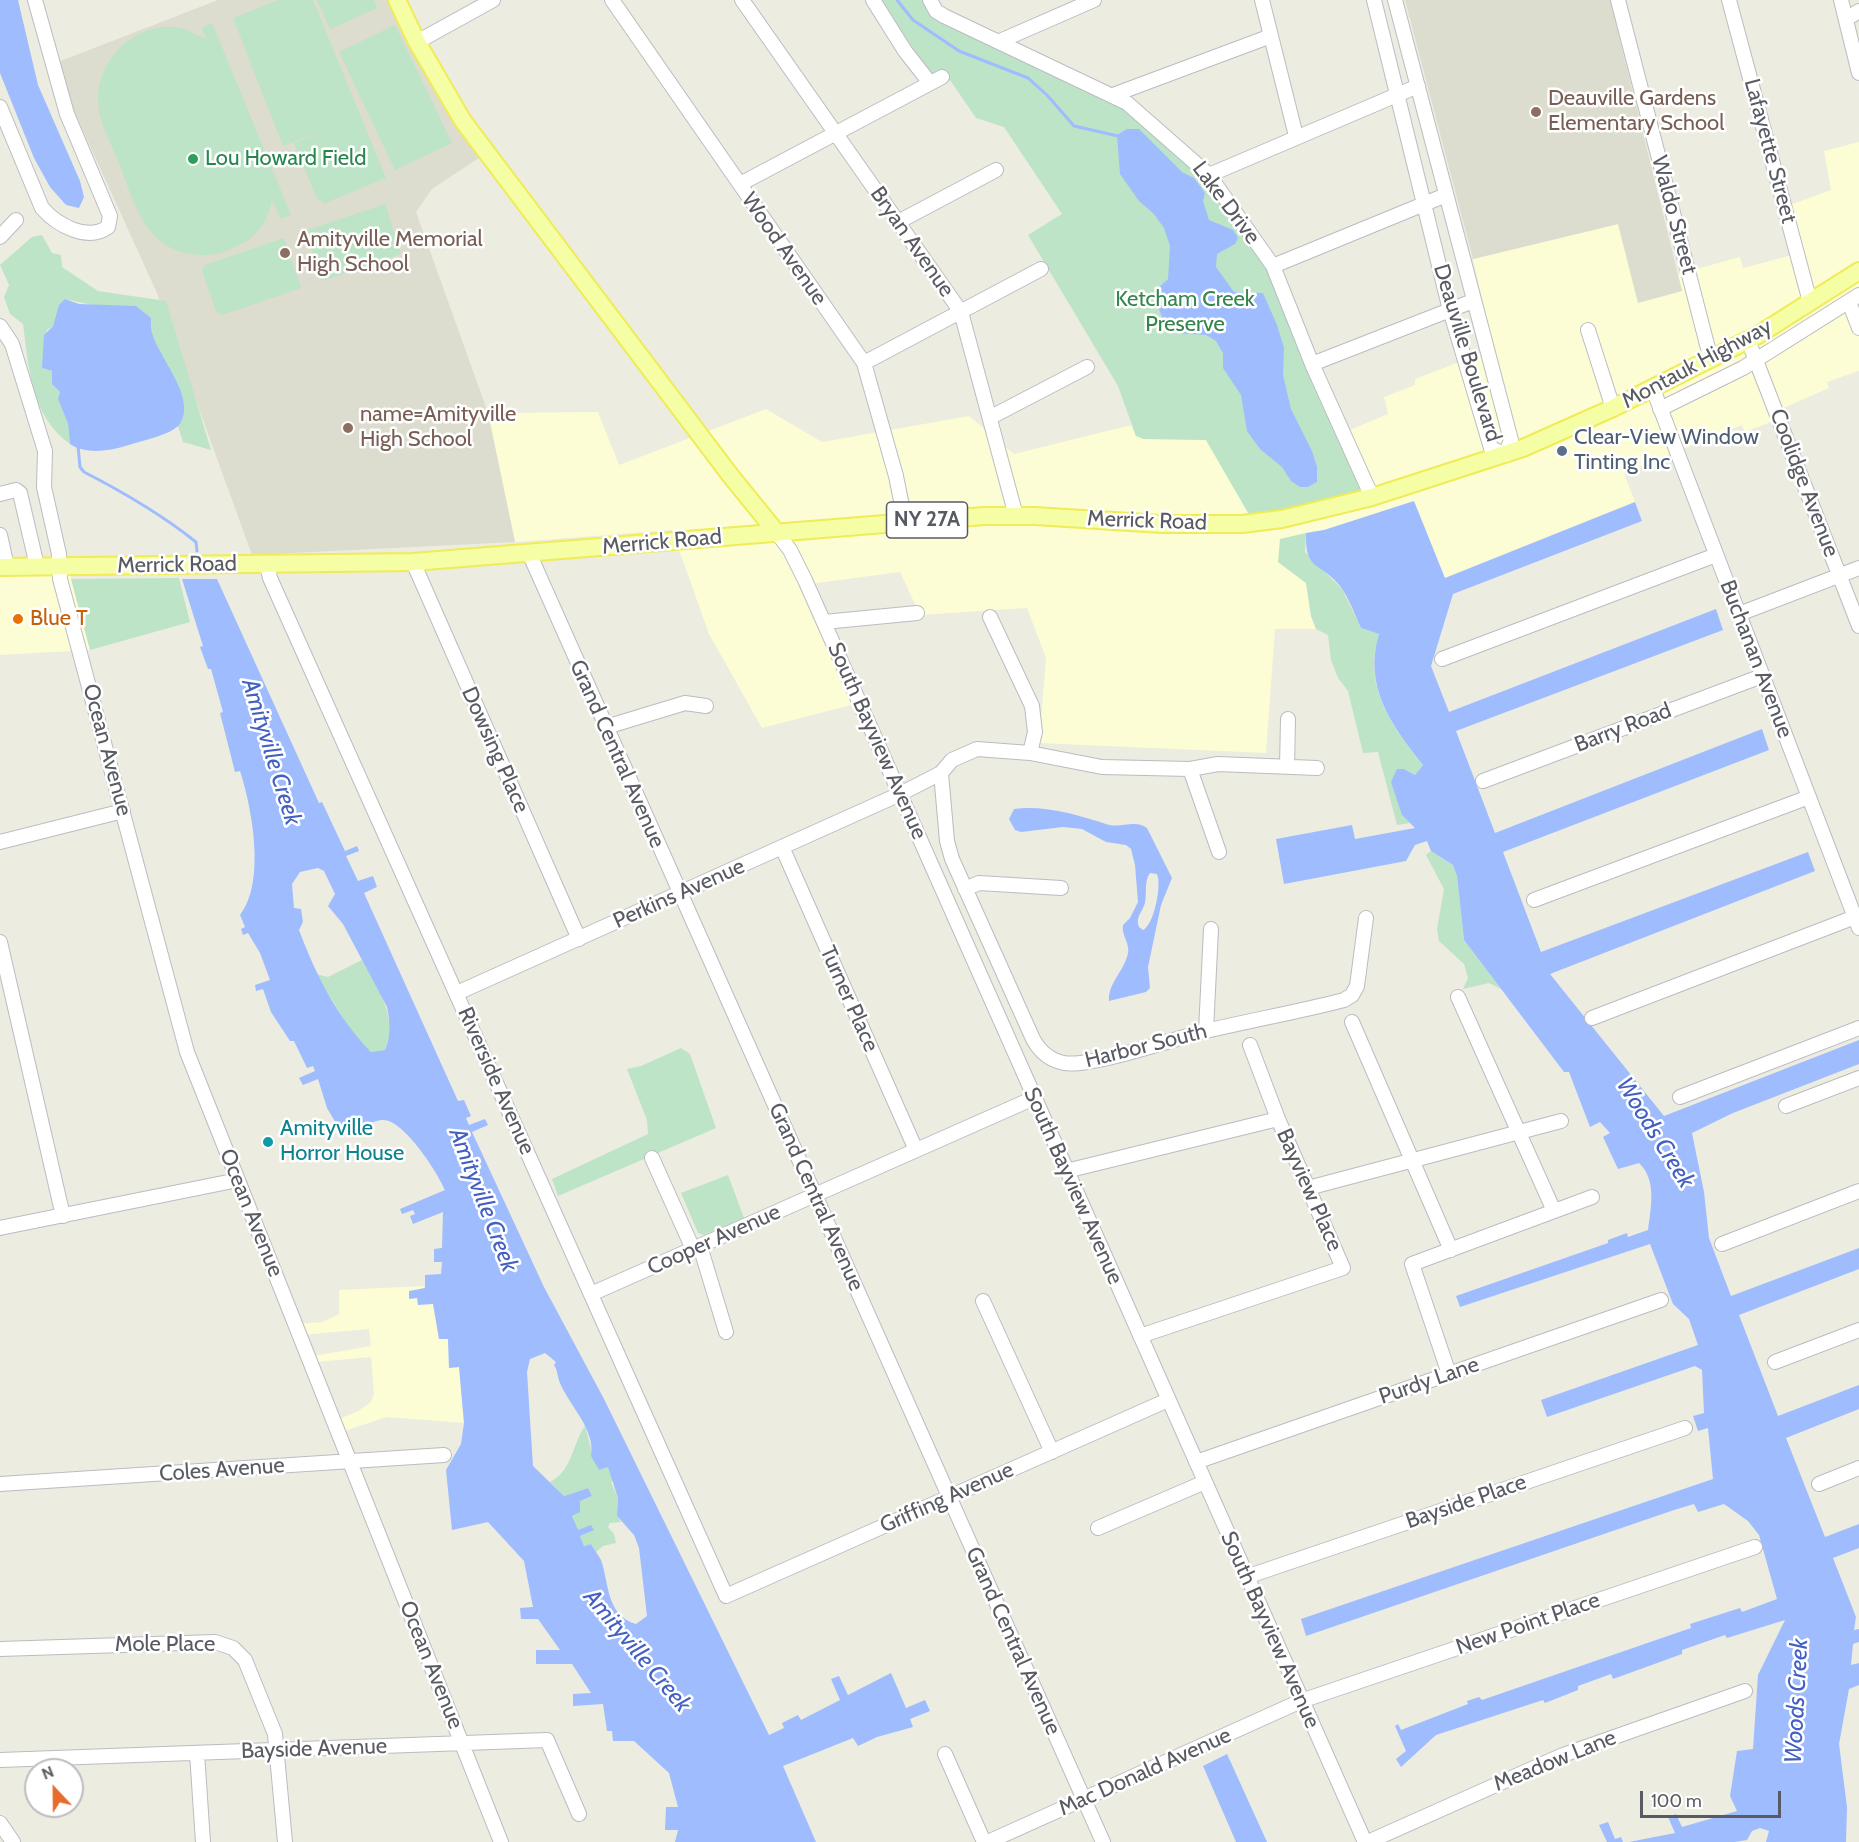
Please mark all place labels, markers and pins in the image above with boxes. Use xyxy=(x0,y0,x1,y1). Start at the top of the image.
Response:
place label: Deauville Gardens Elementary School xyxy=(1548,86,1724,138)
marker: Deauville Gardens Elementary School xyxy=(1529,105,1543,119)
place label: Lou Howard Field xyxy=(205,146,366,172)
marker: Lou Howard Field xyxy=(186,152,200,166)
place label: Amityville Memorial High School xyxy=(297,227,483,278)
marker: Amityville Memorial High School xyxy=(278,246,292,260)
place label: name=Amityville High School xyxy=(360,402,516,454)
marker: name=Amityville High School xyxy=(341,421,355,435)
place label: Clear-View Window Tinting Inc xyxy=(1574,425,1759,476)
marker: Clear-View Window Tinting Inc xyxy=(1555,444,1569,458)
place label: Blue T xyxy=(30,606,88,632)
marker: Blue T xyxy=(11,612,25,626)
place label: Amityville Horror House xyxy=(280,1116,404,1168)
marker: Amityville Horror House xyxy=(261,1135,275,1149)

